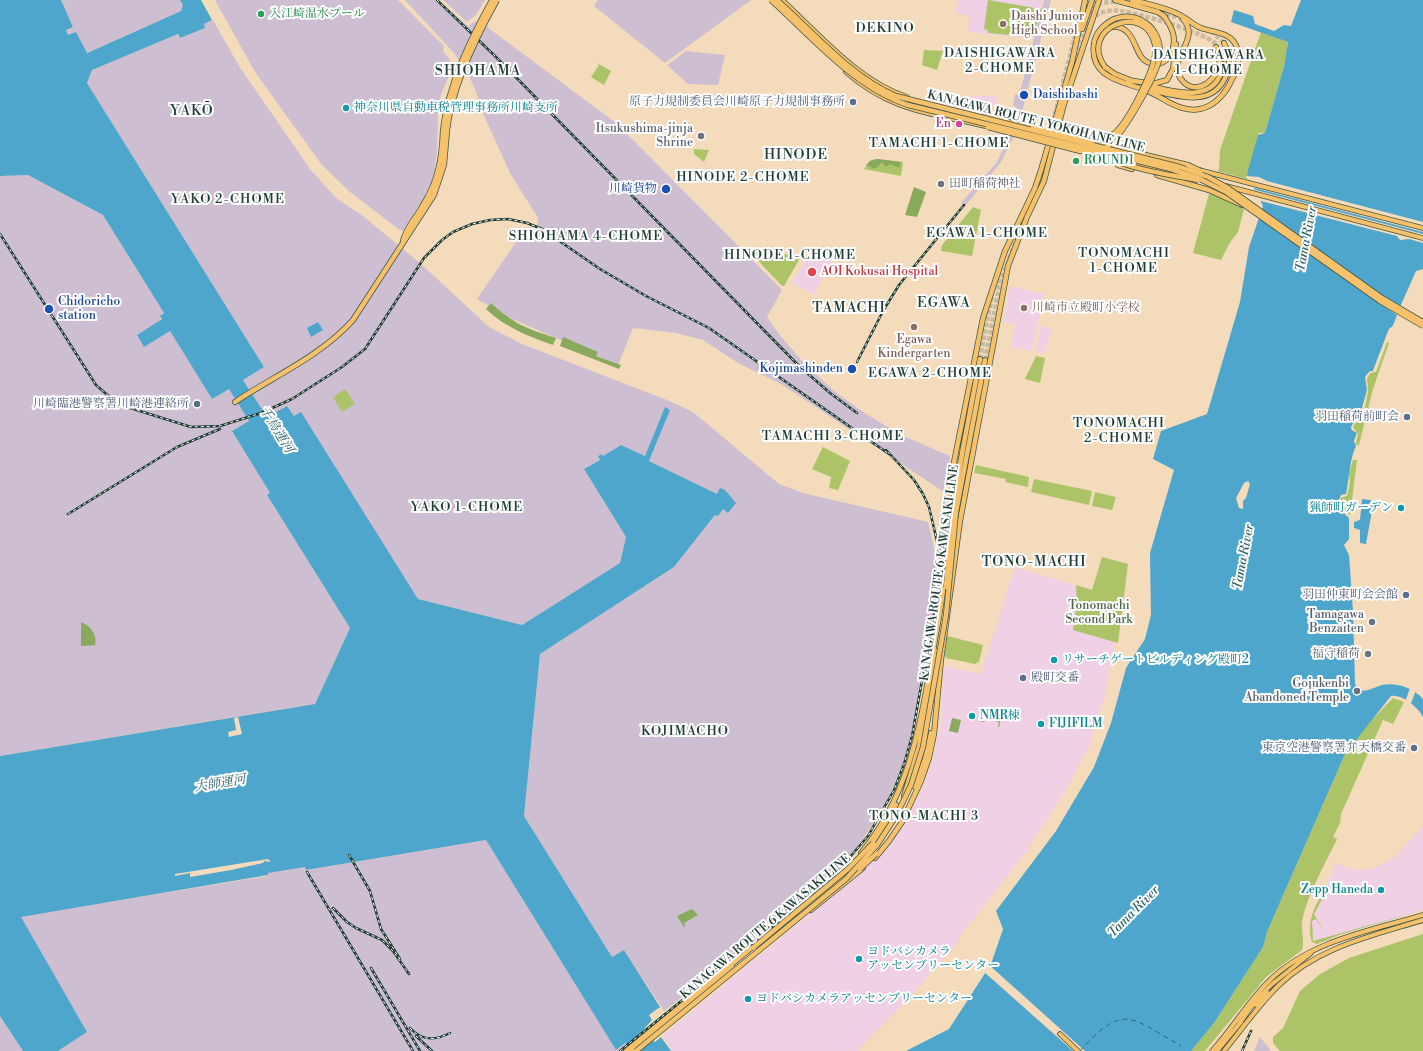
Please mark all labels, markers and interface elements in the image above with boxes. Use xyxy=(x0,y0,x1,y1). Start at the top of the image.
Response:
place label: 入江崎温水プール xyxy=(269,7,365,21)
marker: 入江崎温水プール xyxy=(256,9,266,19)
place label: Daishi Junior High School xyxy=(1011,10,1084,38)
marker: Daishi Junior High School xyxy=(998,19,1008,29)
district label: DEKINO xyxy=(855,21,915,37)
district label: DAISHIGAWARA 2-CHOME xyxy=(944,46,1056,77)
district label: DAISHIGAWARA 1-CHOME xyxy=(1153,48,1265,79)
district label: SHIOHAMA xyxy=(435,64,521,80)
street label: KANAGAWA ROUTE 1 YOKOHANE LINE xyxy=(926,88,1146,156)
place label: Daishibashi xyxy=(1033,88,1098,102)
marker: Daishibashi xyxy=(1018,89,1030,101)
place label: 原子力規制委員会川崎原子力規制事務所 xyxy=(629,95,845,109)
marker: 原子力規制委員会川崎原子力規制事務所 xyxy=(848,97,858,107)
place label: 神奈川県自動車税管理事務所川崎支所 xyxy=(354,101,558,115)
marker: 神奈川県自動車税管理事務所川崎支所 xyxy=(341,103,351,113)
district label: YAKŌ xyxy=(170,104,214,120)
place label: En xyxy=(936,117,951,131)
marker: En xyxy=(954,119,964,129)
place label: Itsukushima-jinja Shrine xyxy=(596,122,693,150)
marker: Itsukushima-jinja Shrine xyxy=(696,131,706,141)
district label: TAMACHI 1-CHOME xyxy=(869,136,1009,152)
district label: HINODE xyxy=(764,148,828,164)
place label: ROUND1 xyxy=(1084,154,1134,168)
marker: ROUND1 xyxy=(1071,156,1081,166)
district label: HINODE 2-CHOME xyxy=(676,170,810,186)
place label: 田町稲荷神社 xyxy=(949,177,1021,191)
marker: 田町稲荷神社 xyxy=(936,179,946,189)
place label: 川崎貨物 xyxy=(609,182,657,196)
marker: 川崎貨物 xyxy=(660,183,672,195)
district label: YAKO 2-CHOME xyxy=(171,192,285,208)
water label: Tama River xyxy=(1293,205,1321,273)
district label: EGAWA 1-CHOME xyxy=(926,226,1048,242)
district label: SHIOHAMA 4-CHOME xyxy=(509,229,663,245)
district label: TONOMACHI 1-CHOME xyxy=(1078,246,1170,277)
district label: HINODE 1-CHOME xyxy=(724,248,856,264)
place label: AOI Kokusai Hospital xyxy=(821,265,938,279)
marker: AOI Kokusai Hospital xyxy=(806,266,818,278)
place label: Chidoricho station xyxy=(58,295,120,323)
district label: EGAWA xyxy=(917,296,971,312)
district label: TAMACHI xyxy=(812,301,886,317)
place label: 川崎市立殿町小学校 xyxy=(1032,301,1140,315)
marker: Chidoricho station xyxy=(43,303,55,315)
marker: 川崎市立殿町小学校 xyxy=(1019,303,1029,313)
marker: Egawa Kindergarten xyxy=(909,322,919,332)
place label: Egawa Kindergarten xyxy=(878,333,950,361)
place label: Kojimashinden xyxy=(760,362,843,376)
marker: Kojimashinden xyxy=(846,363,858,375)
district label: EGAWA 2-CHOME xyxy=(868,366,992,382)
place label: 川崎臨港警察署川崎港連絡所 xyxy=(33,397,189,411)
marker: 川崎臨港警察署川崎港連絡所 xyxy=(192,399,202,409)
water label: 千鳥運河 xyxy=(256,404,296,456)
place label: 羽田稲荷前町会 xyxy=(1315,410,1399,424)
marker: 羽田稲荷前町会 xyxy=(1402,412,1412,422)
district label: TONOMACHI 2-CHOME xyxy=(1073,416,1165,447)
district label: TAMACHI 3-CHOME xyxy=(762,429,904,445)
street label: KANAGAWA ROUTE 6 KAWASAKI LINE xyxy=(918,464,962,682)
district label: YAKO 1-CHOME xyxy=(411,500,523,516)
place label: 猟師町ガーデン xyxy=(1309,501,1393,515)
marker: 猟師町ガーデン xyxy=(1396,503,1406,513)
water label: Tama River xyxy=(1230,523,1258,591)
district label: TONO-MACHI xyxy=(981,555,1087,571)
place label: 羽田仲東町会会館 xyxy=(1302,588,1398,602)
marker: 羽田仲東町会会館 xyxy=(1401,590,1411,600)
park label: Tonomachi Second Park xyxy=(1065,599,1133,627)
place label: Tamagawa Benzaiten xyxy=(1307,608,1364,636)
marker: Tamagawa Benzaiten xyxy=(1367,617,1377,627)
place label: 福守稲荷 xyxy=(1312,647,1360,661)
marker: 福守稲荷 xyxy=(1363,649,1373,659)
place label: リサーチゲートビルディング殿町2 xyxy=(1062,653,1249,667)
marker: リサーチゲートビルディング殿町2 xyxy=(1049,655,1059,665)
place label: 殿町交番 xyxy=(1031,671,1079,685)
marker: 殿町交番 xyxy=(1018,673,1028,683)
place label: Gojukenbi Abandoned Temple xyxy=(1244,677,1349,705)
marker: Gojukenbi Abandoned Temple xyxy=(1352,686,1362,696)
place label: NMR棟 xyxy=(980,709,1020,723)
marker: NMR棟 xyxy=(967,711,977,721)
place label: FIJIFILM xyxy=(1049,717,1103,731)
marker: FIJIFILM xyxy=(1036,719,1046,729)
district label: KOJIMACHO xyxy=(641,724,729,740)
place label: 東京空港警察署弁天橋交番 xyxy=(1262,741,1406,755)
marker: 東京空港警察署弁天橋交番 xyxy=(1409,743,1419,753)
water label: 大師運河 xyxy=(193,772,247,796)
district label: TONO-MACHI 3 xyxy=(869,809,979,825)
street label: KANAGAWA ROUTE 6 KAWASAKI LINE xyxy=(678,851,854,1003)
water label: Tama River xyxy=(1105,883,1163,941)
place label: Zepp Haneda xyxy=(1301,883,1373,897)
marker: Zepp Haneda xyxy=(1376,885,1386,895)
place label: ヨドバシカメラ アッセンブリーセンター xyxy=(867,945,999,973)
marker: ヨドバシカメラ アッセンブリーセンター xyxy=(854,954,864,964)
place label: ヨドバシカメラアッセンブリーセンター xyxy=(756,992,972,1006)
marker: ヨドバシカメラアッセンブリーセンター xyxy=(743,994,753,1004)

